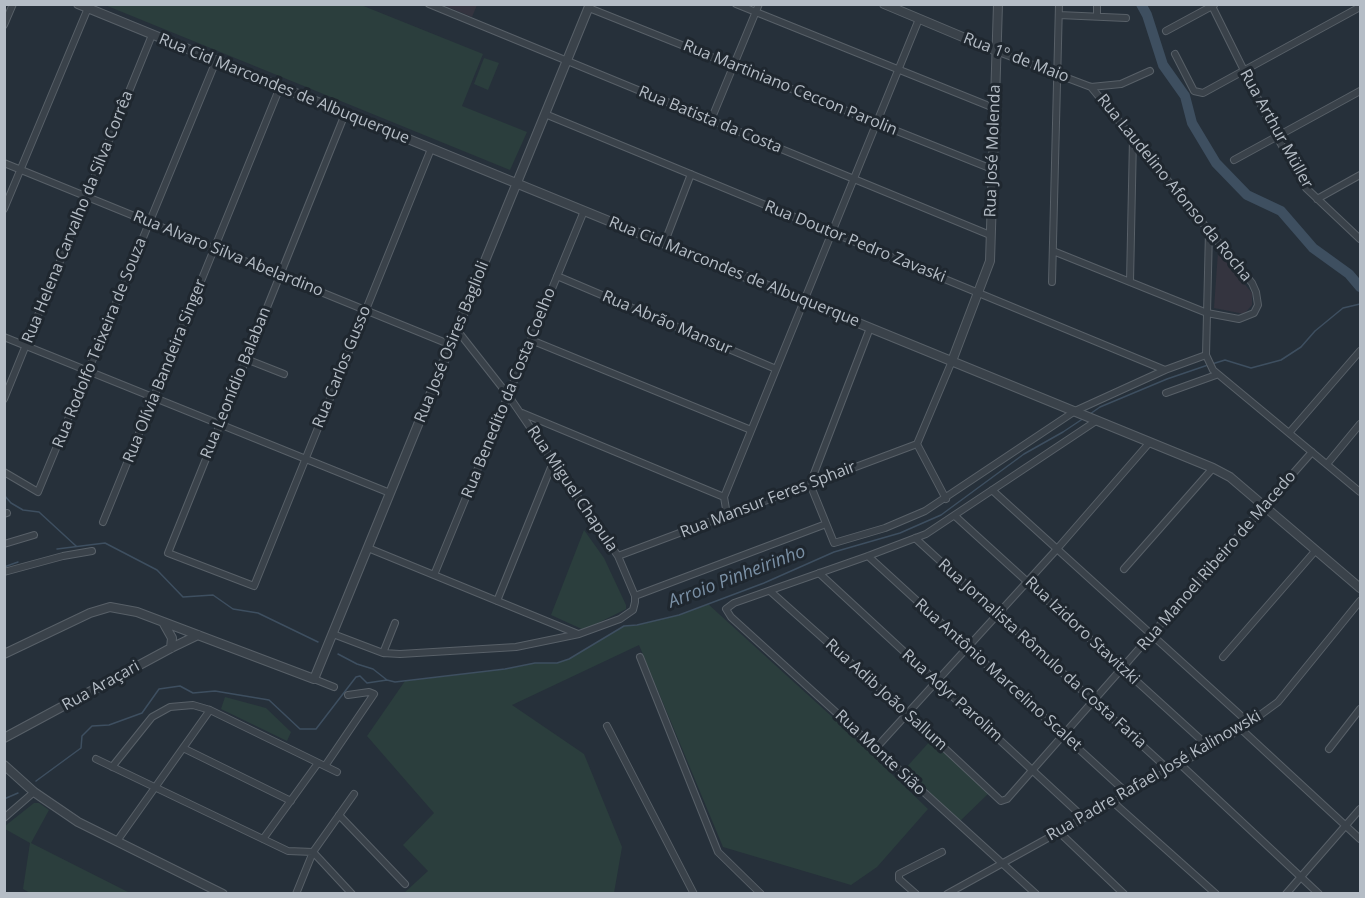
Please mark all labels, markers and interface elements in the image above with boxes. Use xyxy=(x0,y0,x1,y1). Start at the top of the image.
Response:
street label: Rua 1º de Maio xyxy=(960,29,1072,87)
street label: Rua Cid Marcondes de Albuquerque xyxy=(156,30,412,148)
street label: Rua Martiniano Ceccon Parolin xyxy=(680,36,900,140)
street label: Rua Arthur Müller xyxy=(1235,66,1317,192)
street label: Rua Batista da Costa xyxy=(636,82,784,158)
street label: Rua José Molenda xyxy=(981,84,1005,218)
street label: Rua Helena Carvalho da Silva Corrêa xyxy=(18,88,138,346)
street label: Rua Laudelino Afonso da Rocha xyxy=(1093,91,1255,285)
street label: Rua Doutor Pedro Zavaski xyxy=(762,197,948,287)
street label: Rua Alvaro Silva Abelardino xyxy=(130,207,326,301)
street label: Rua Cid Marcondes de Albuquerque xyxy=(606,213,862,331)
street label: Rua Rodolfo Teixeira de Souza xyxy=(49,235,151,451)
street label: Rua José Osires Baglioli xyxy=(411,258,493,426)
street label: Rua Olívia Bandeira Singer xyxy=(119,276,211,466)
street label: Rua Benedito da Costa Coelho xyxy=(458,285,560,501)
street label: Rua Abrão Mansur xyxy=(599,287,735,359)
street label: Rua Carlos Gusso xyxy=(309,303,375,431)
street label: Rua Leonídio Balaban xyxy=(197,304,275,462)
street label: Rua Miguel Chapula xyxy=(523,422,621,556)
street label: Rua Mansur Feres Sphair xyxy=(678,458,858,542)
street label: Rua Manoel Ribeiro de Macedo xyxy=(1134,467,1300,655)
water label: Arroio Pinheirinho xyxy=(665,541,809,613)
street label: Rua Jornalista Rômulo da Costa Faria xyxy=(934,555,1150,753)
street label: Rua Izidoro Stavitzki xyxy=(1021,573,1143,689)
street label: Rua Antônio Marcelino Scalet xyxy=(911,595,1085,755)
street label: Rua Adib João Sallum xyxy=(821,635,951,755)
street label: Rua Adyr Parolim xyxy=(898,646,1006,746)
street label: Rua Araçari xyxy=(59,657,143,715)
street label: Rua Monte Sião xyxy=(831,706,929,800)
street label: Rua Padre Rafael José Kalinowski xyxy=(1043,707,1265,845)

